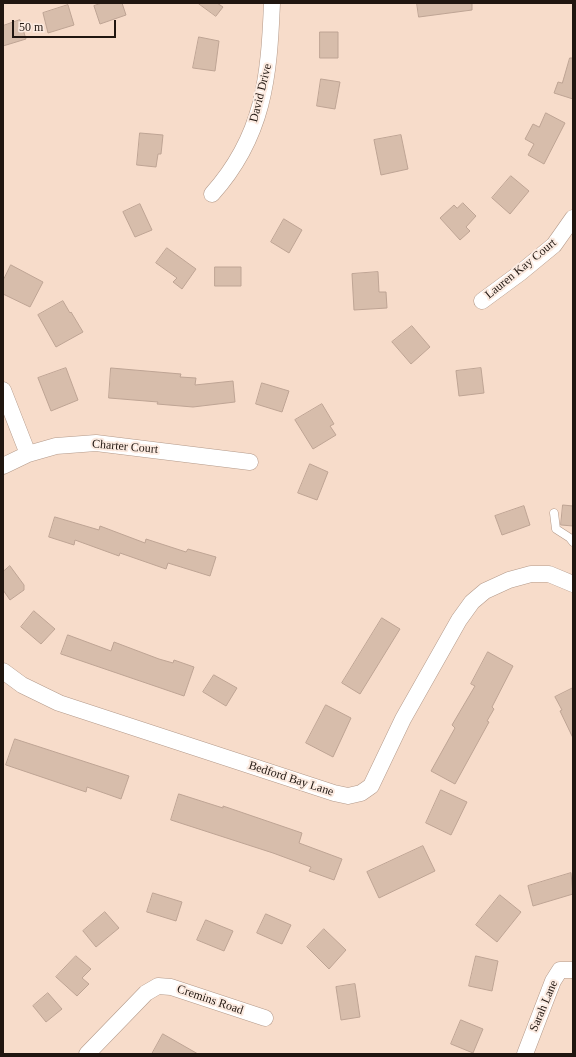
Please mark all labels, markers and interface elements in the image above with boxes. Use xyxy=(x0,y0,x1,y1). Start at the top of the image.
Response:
scale bar xyxy=(14,12,118,38)
text: 50 m xyxy=(19,20,43,34)
street label: David Drive xyxy=(247,62,275,124)
street label: Lauren Kay Court xyxy=(483,236,559,302)
street label: Charter Court xyxy=(91,437,159,457)
street label: Bedford Bay Lane xyxy=(247,758,335,800)
street label: Sarah Lane xyxy=(527,978,561,1034)
street label: Cremins Road xyxy=(175,982,245,1018)

